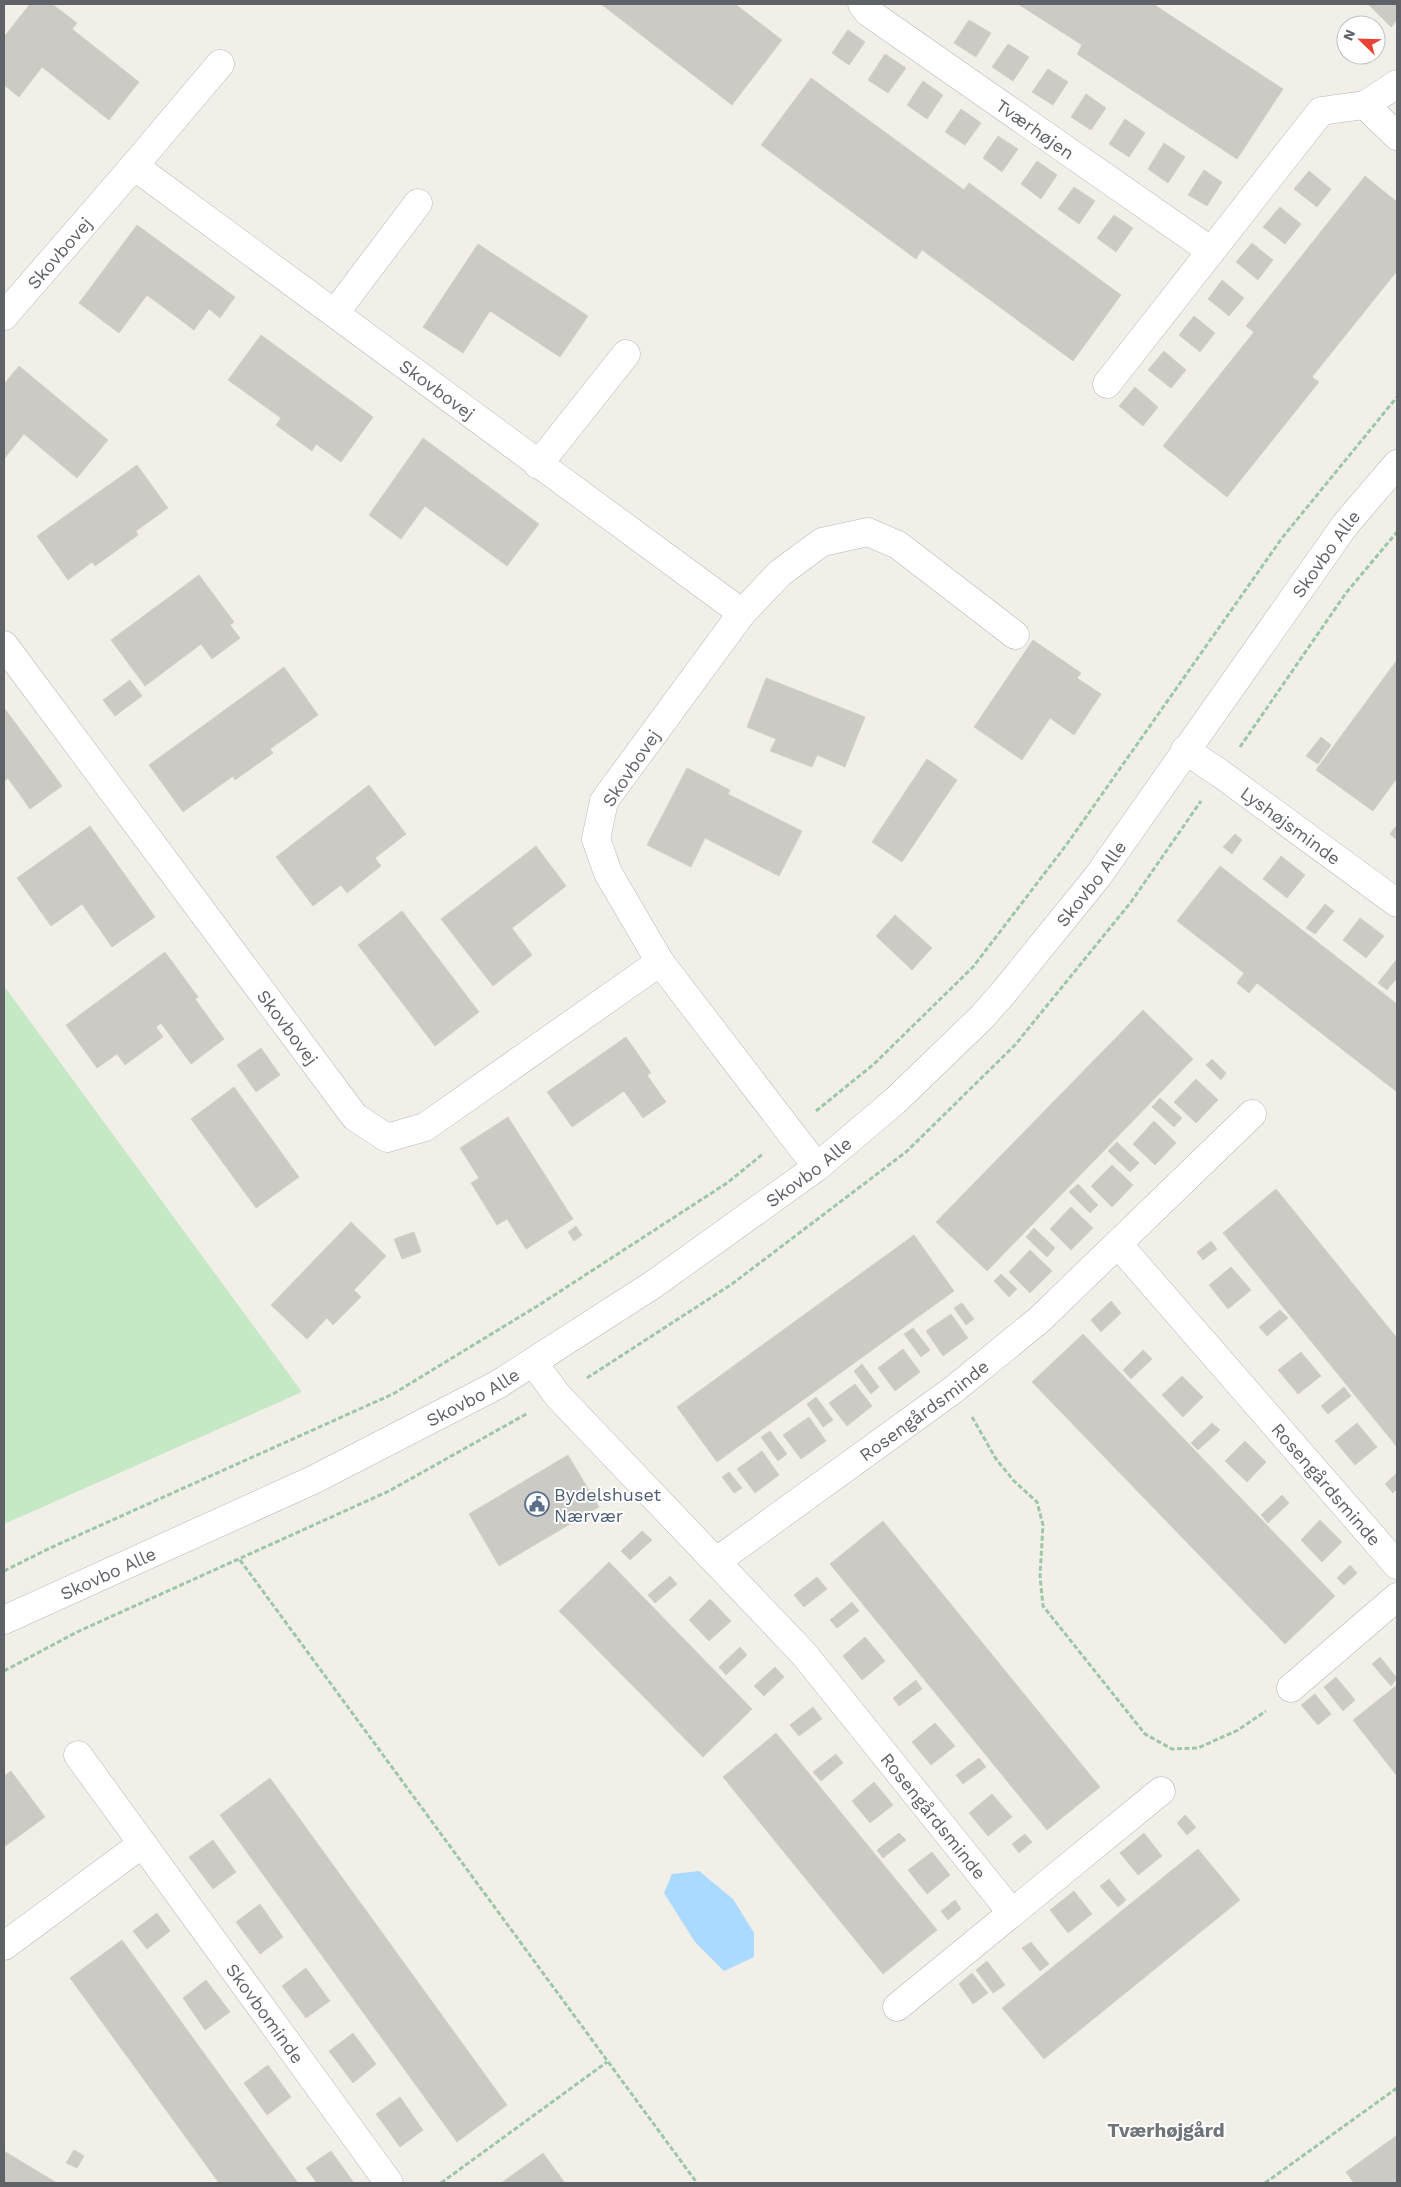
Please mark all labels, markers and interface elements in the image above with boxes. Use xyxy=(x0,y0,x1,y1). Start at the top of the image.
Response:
north arrow xyxy=(1336,15,1386,65)
text: N xyxy=(1340,27,1358,43)
street label: Tværhøjen xyxy=(992,94,1079,163)
street label: Skovbovej xyxy=(22,212,96,293)
street label: Skovbovej xyxy=(396,354,479,424)
street label: Skovbo Alle xyxy=(1287,505,1364,601)
street label: Skovbovej xyxy=(598,726,664,810)
street label: Lyshøjsminde xyxy=(1237,782,1345,869)
street label: Skovbo Alle xyxy=(1051,837,1130,930)
street label: Skovbovej xyxy=(253,985,323,1069)
street label: Skovbo Alle xyxy=(761,1132,856,1211)
street label: Rosengårdsminde xyxy=(855,1355,993,1465)
street label: Skovbo Alle xyxy=(422,1363,523,1430)
street label: Rosengårdsminde xyxy=(1268,1418,1386,1550)
place label: Bydelshuset Nærvær xyxy=(554,1484,662,1526)
public building icon: Bydelshuset Nærvær xyxy=(524,1491,550,1517)
street label: Skovbo Alle xyxy=(57,1542,159,1604)
street label: Rosengårdsminde xyxy=(877,1748,991,1883)
street label: Skovbominde xyxy=(222,1959,309,2067)
district label: Tværhøjgård xyxy=(1107,2119,1225,2142)

